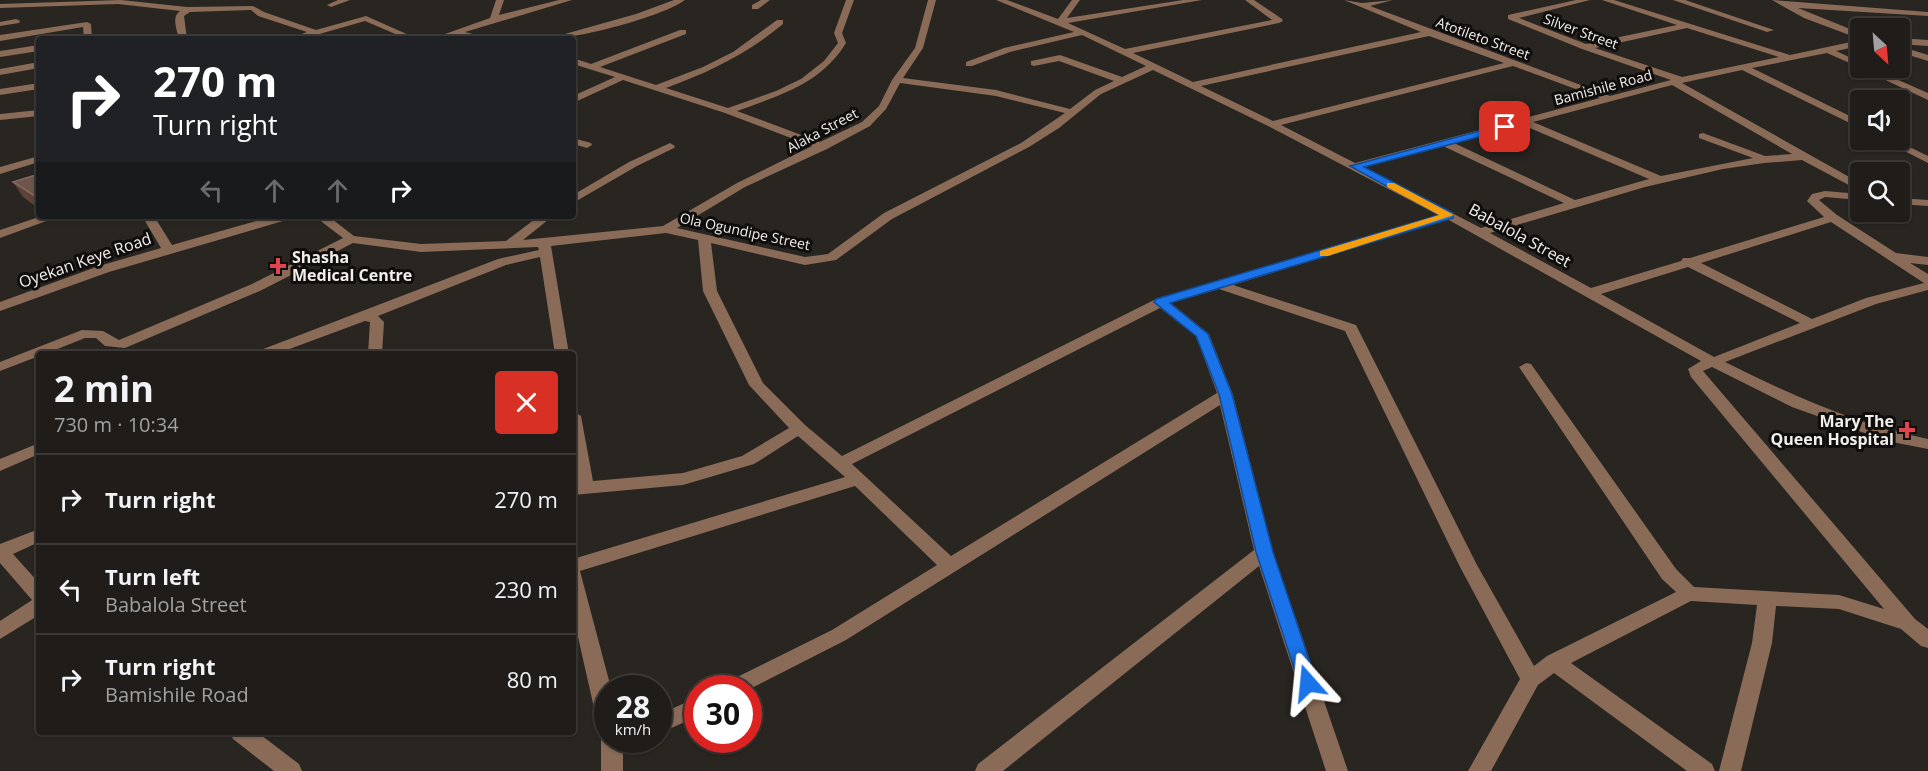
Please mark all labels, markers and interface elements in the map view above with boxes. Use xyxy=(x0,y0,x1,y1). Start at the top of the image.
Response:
street label: Silver Street xyxy=(1541,9,1621,53)
street label: Atotileto Street xyxy=(1434,12,1532,64)
north arrow xyxy=(1850,18,1910,78)
map controls xyxy=(1850,18,1910,222)
text: 270 m xyxy=(153,52,277,109)
icon: right xyxy=(54,60,132,138)
street label: Bamishile Road xyxy=(1552,65,1654,109)
button: sound xyxy=(1850,90,1910,150)
pin xyxy=(1479,101,1530,152)
street label: Alaka Street xyxy=(783,103,861,157)
text: Turn right xyxy=(153,106,278,143)
icon: arrive xyxy=(1488,110,1521,143)
button: search xyxy=(1850,162,1910,222)
icon: left xyxy=(195,174,228,207)
icon: ahead xyxy=(258,174,291,207)
icon: ahead xyxy=(321,174,354,207)
icon: right xyxy=(384,174,417,207)
street label: Babalola Street xyxy=(1465,198,1575,272)
street label: Ola Ogundipe Street xyxy=(678,208,812,254)
street label: Oyekan Keye Road xyxy=(16,227,154,293)
place label: Shasha Medical Centre xyxy=(292,246,412,286)
marker: Shasha Medical Centre xyxy=(269,257,287,275)
text: 2 min xyxy=(54,364,154,413)
button: close xyxy=(495,371,558,434)
place label: Mary The Queen Hospital xyxy=(1771,410,1894,450)
text: 730 m · 10:34 xyxy=(54,411,179,438)
marker: Mary The Queen Hospital xyxy=(1898,421,1916,439)
icon: right xyxy=(54,483,87,516)
text: Turn right xyxy=(105,484,216,514)
text: 270 m xyxy=(494,484,558,514)
text: Turn left xyxy=(105,561,200,591)
icon: left xyxy=(54,573,87,606)
text: 230 m xyxy=(494,574,558,604)
text: Babalola Street xyxy=(105,591,247,618)
text: Turn right xyxy=(105,651,216,681)
position arrow xyxy=(1276,651,1340,715)
icon: right xyxy=(54,663,87,696)
text: 80 m xyxy=(507,664,558,694)
speed limit sign: 30 xyxy=(684,675,762,753)
text: Bamishile Road xyxy=(105,681,249,708)
text: 28 xyxy=(616,686,650,727)
text: km/h xyxy=(615,719,651,739)

